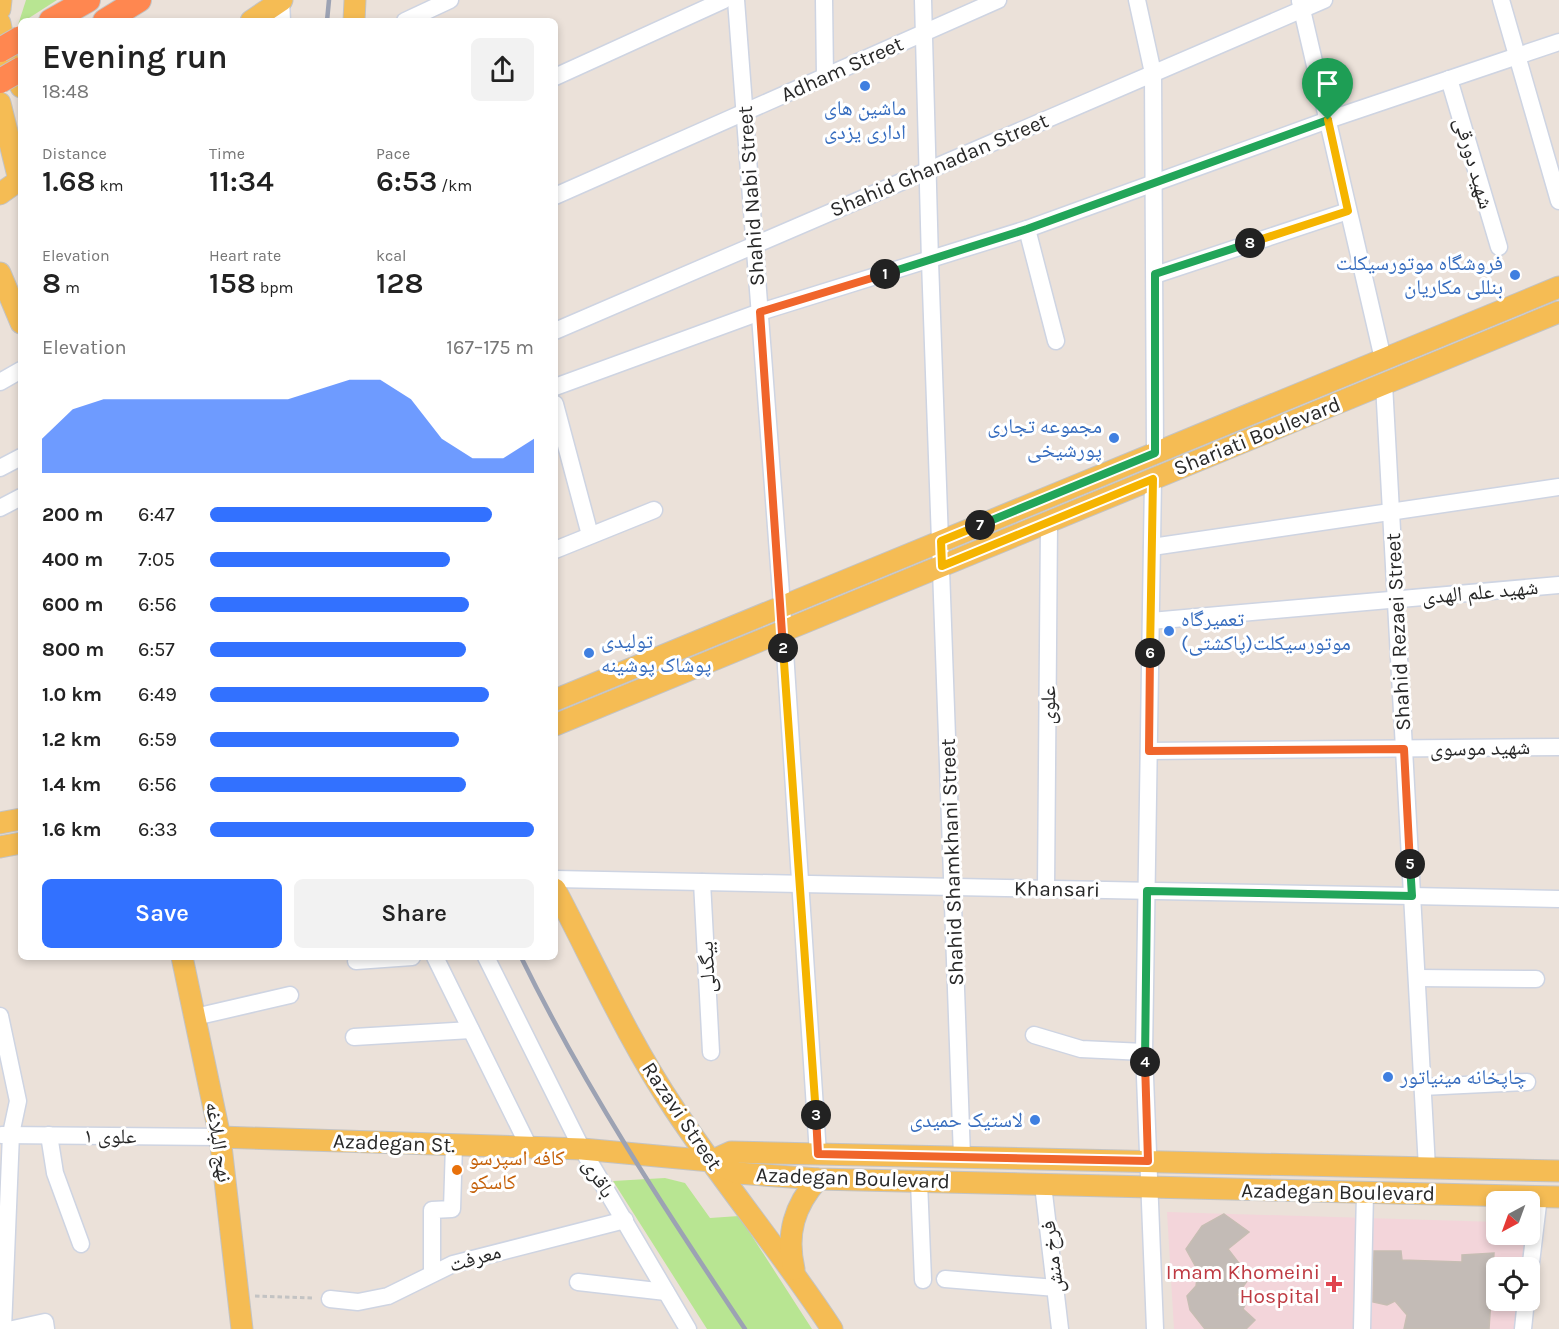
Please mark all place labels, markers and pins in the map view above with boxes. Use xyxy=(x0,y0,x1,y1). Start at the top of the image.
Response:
pin xyxy=(1302,58,1353,120)
marker: ماشین های اداری یزدی xyxy=(858,79,872,93)
place label: ماشین های اداری یزدی xyxy=(824,96,906,144)
pin: 8 xyxy=(1235,228,1265,258)
place label: فروشگاه موتورسیکلت بنللی مکاریان xyxy=(1336,251,1503,300)
pin: 1 xyxy=(870,259,900,289)
marker: فروشگاه موتورسیکلت بنللی مکاریان xyxy=(1508,268,1522,282)
place label: مجموعه تجاری پورشیخی xyxy=(987,414,1102,463)
marker: مجموعه تجاری پورشیخی xyxy=(1107,431,1121,445)
pin: 7 xyxy=(965,510,995,540)
place label: تعمیرگاه موتورسیکلت(پاکشتی) xyxy=(1181,607,1351,656)
marker: تعمیرگاه موتورسیکلت(پاکشتی) xyxy=(1162,624,1176,638)
place label: تولیدی پوشاک پوشینه xyxy=(601,629,711,677)
pin: 2 xyxy=(768,633,798,663)
pin: 6 xyxy=(1135,638,1165,668)
marker: تولیدی پوشاک پوشینه xyxy=(582,646,596,660)
pin: 5 xyxy=(1395,849,1425,879)
pin: 4 xyxy=(1130,1047,1160,1077)
place label: چاپخانه مینیاتور xyxy=(1399,1065,1527,1089)
marker: چاپخانه مینیاتور xyxy=(1381,1070,1395,1084)
pin: 3 xyxy=(801,1100,831,1130)
place label: لاستیک حمیدی xyxy=(909,1108,1023,1132)
marker: لاستیک حمیدی xyxy=(1028,1113,1042,1127)
place label: کافه اسپرسو کاسکو xyxy=(469,1146,565,1194)
marker: کافه اسپرسو کاسکو xyxy=(450,1163,464,1177)
place label: Imam Khomeini Hospital xyxy=(1166,1260,1320,1308)
marker: Imam Khomeini Hospital xyxy=(1325,1275,1343,1293)

